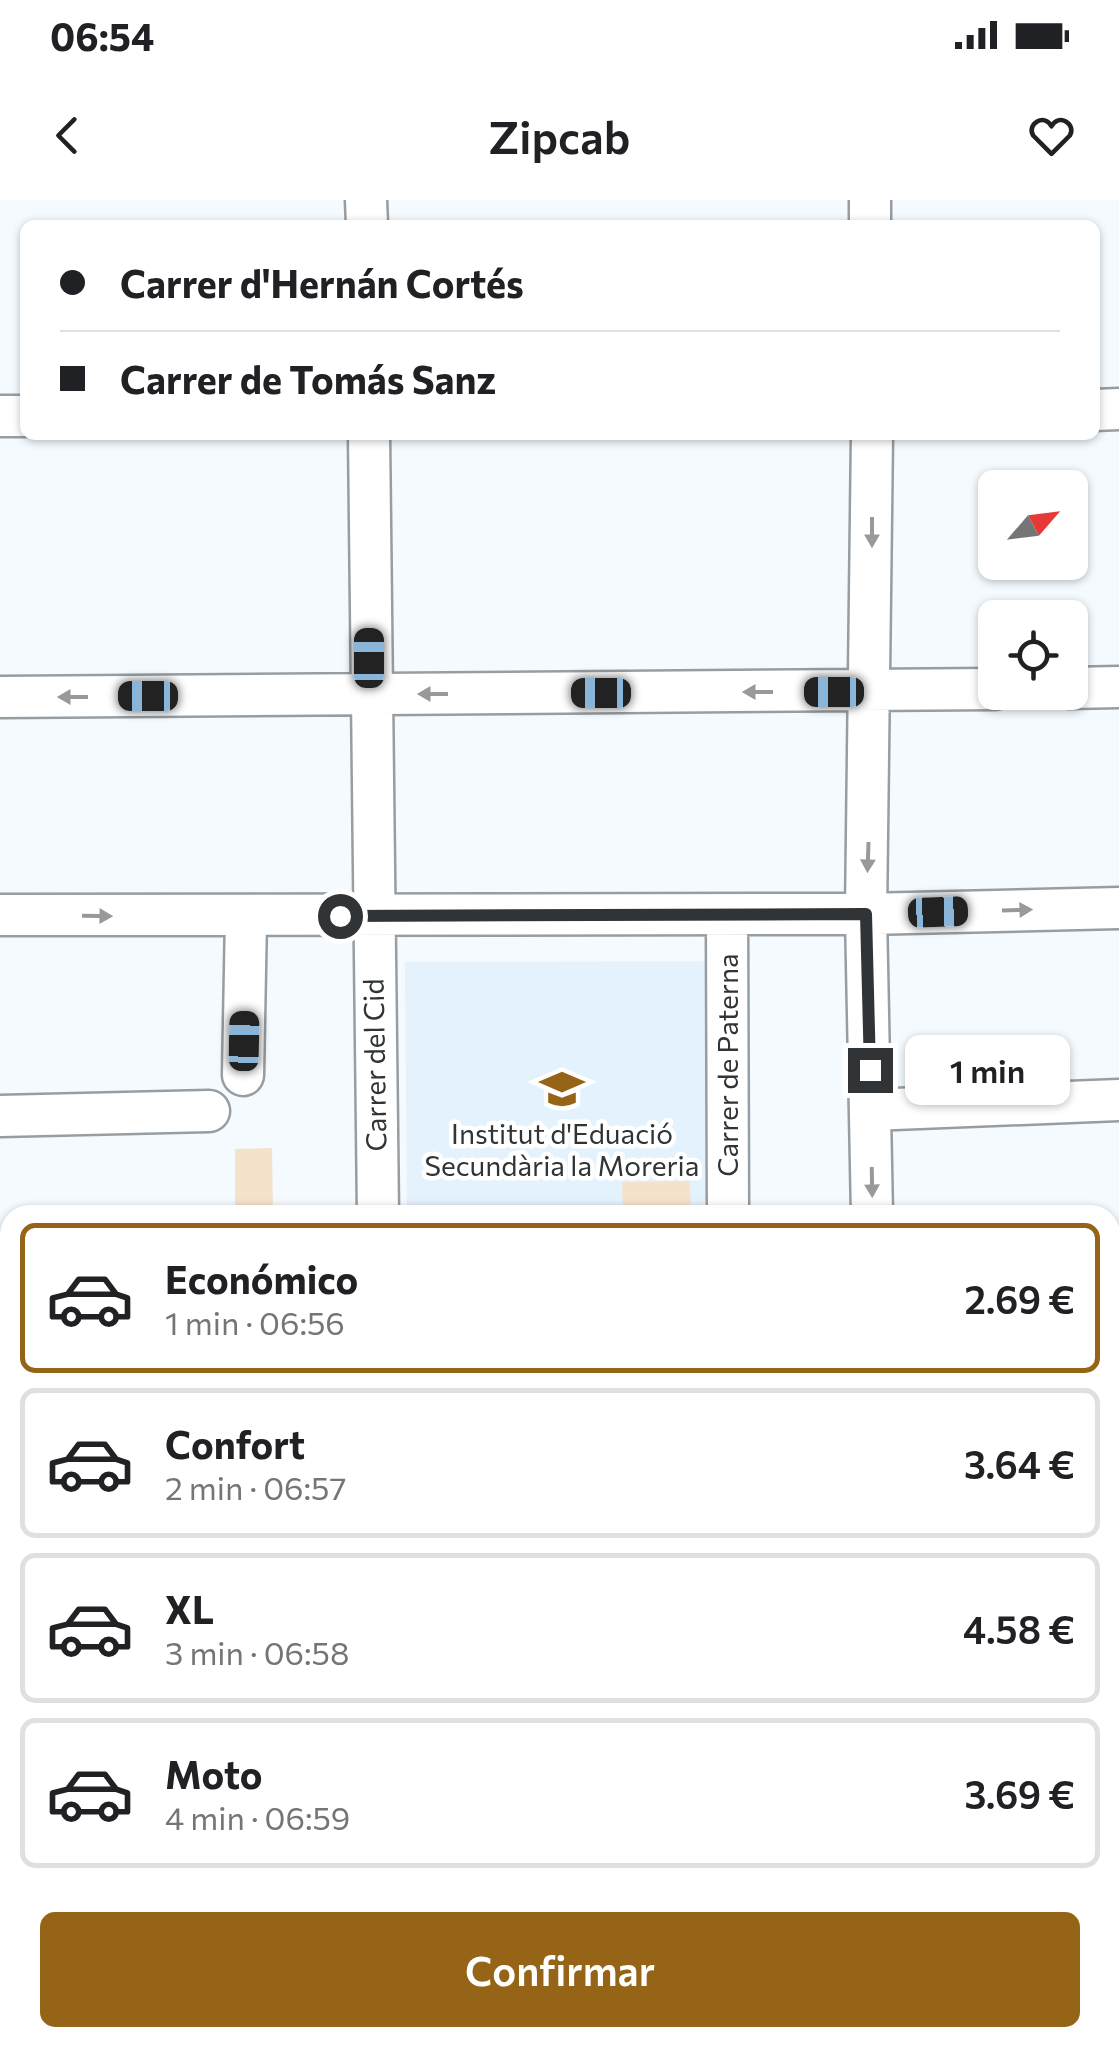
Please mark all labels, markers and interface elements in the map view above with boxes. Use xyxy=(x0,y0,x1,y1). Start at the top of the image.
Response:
text: 06:54 xyxy=(50,12,154,59)
icon: back xyxy=(40,108,95,163)
text: Zipcab xyxy=(489,108,630,163)
icon: heart xyxy=(1024,108,1079,163)
text: Carrer d'Hernán Cortés xyxy=(120,259,524,306)
text: Carrer de Tomás Sanz xyxy=(120,355,496,402)
north arrow xyxy=(978,470,1088,580)
map controls xyxy=(978,470,1088,710)
one-way arrow xyxy=(864,517,880,549)
button: locate xyxy=(978,600,1088,710)
car xyxy=(354,628,384,688)
car xyxy=(804,677,864,707)
car xyxy=(571,678,631,708)
car xyxy=(118,681,178,711)
one-way arrow xyxy=(741,684,773,700)
one-way arrow xyxy=(416,686,448,702)
one-way arrow xyxy=(56,689,88,705)
one-way arrow xyxy=(859,842,875,874)
route start xyxy=(318,894,363,939)
car xyxy=(907,896,969,928)
one-way arrow xyxy=(1002,902,1034,918)
one-way arrow xyxy=(82,908,114,924)
street label: Carrer de Paterna xyxy=(710,953,744,1177)
street label: Carrer del Cid xyxy=(355,978,393,1152)
car xyxy=(228,1011,260,1071)
callout: 1 min xyxy=(905,1035,1070,1105)
route end xyxy=(848,1048,893,1093)
text: 1 min xyxy=(950,1050,1025,1090)
school or university icon: Institut d'Eduació Secundària la Moreria xyxy=(538,1065,586,1113)
place label: Institut d'Eduació Secundària la Moreria xyxy=(425,1116,699,1182)
one-way arrow xyxy=(864,1167,880,1199)
icon: car xyxy=(45,1253,135,1343)
text: Económico xyxy=(165,1255,358,1302)
text: 2.69 € xyxy=(964,1275,1075,1322)
text: 1 min · 06:56 xyxy=(165,1302,345,1342)
icon: car xyxy=(45,1418,135,1508)
text: Confort xyxy=(165,1420,305,1467)
text: 3.64 € xyxy=(964,1440,1075,1487)
text: 2 min · 06:57 xyxy=(165,1467,346,1507)
icon: car xyxy=(45,1583,135,1673)
text: XL xyxy=(165,1585,214,1632)
text: 4.58 € xyxy=(963,1605,1075,1652)
text: 3 min · 06:58 xyxy=(165,1632,349,1672)
icon: car xyxy=(45,1748,135,1838)
text: Moto xyxy=(165,1750,263,1797)
text: 3.69 € xyxy=(964,1770,1075,1817)
text: 4 min · 06:59 xyxy=(165,1797,350,1837)
button: Confirmar xyxy=(40,1912,1080,2027)

